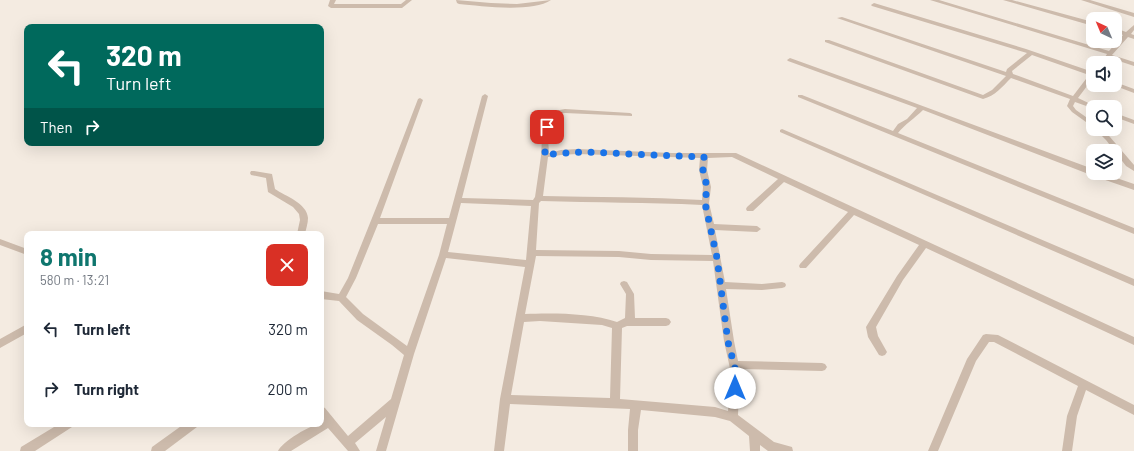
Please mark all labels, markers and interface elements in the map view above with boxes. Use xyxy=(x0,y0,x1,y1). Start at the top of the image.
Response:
north arrow xyxy=(1086,12,1122,48)
map controls xyxy=(1086,12,1122,180)
text: 320 m xyxy=(106,38,182,72)
icon: left xyxy=(40,40,92,92)
button: sound xyxy=(1086,56,1122,92)
text: Turn left xyxy=(106,72,172,94)
button: search xyxy=(1086,100,1122,136)
pin xyxy=(530,110,564,144)
icon: right xyxy=(81,116,103,138)
icon: arrive xyxy=(536,116,558,138)
text: Then xyxy=(40,118,73,136)
button: layers xyxy=(1086,144,1122,180)
text: 8 min xyxy=(40,242,97,271)
button: close xyxy=(266,244,308,286)
text: 580 m · 13:21 xyxy=(40,272,109,288)
icon: left xyxy=(40,318,62,340)
text: Turn left xyxy=(74,320,130,338)
text: 320 m xyxy=(268,320,308,338)
position arrow xyxy=(714,367,756,409)
icon: right xyxy=(40,378,62,400)
text: Turn right xyxy=(74,380,139,398)
text: 200 m xyxy=(268,380,308,398)

